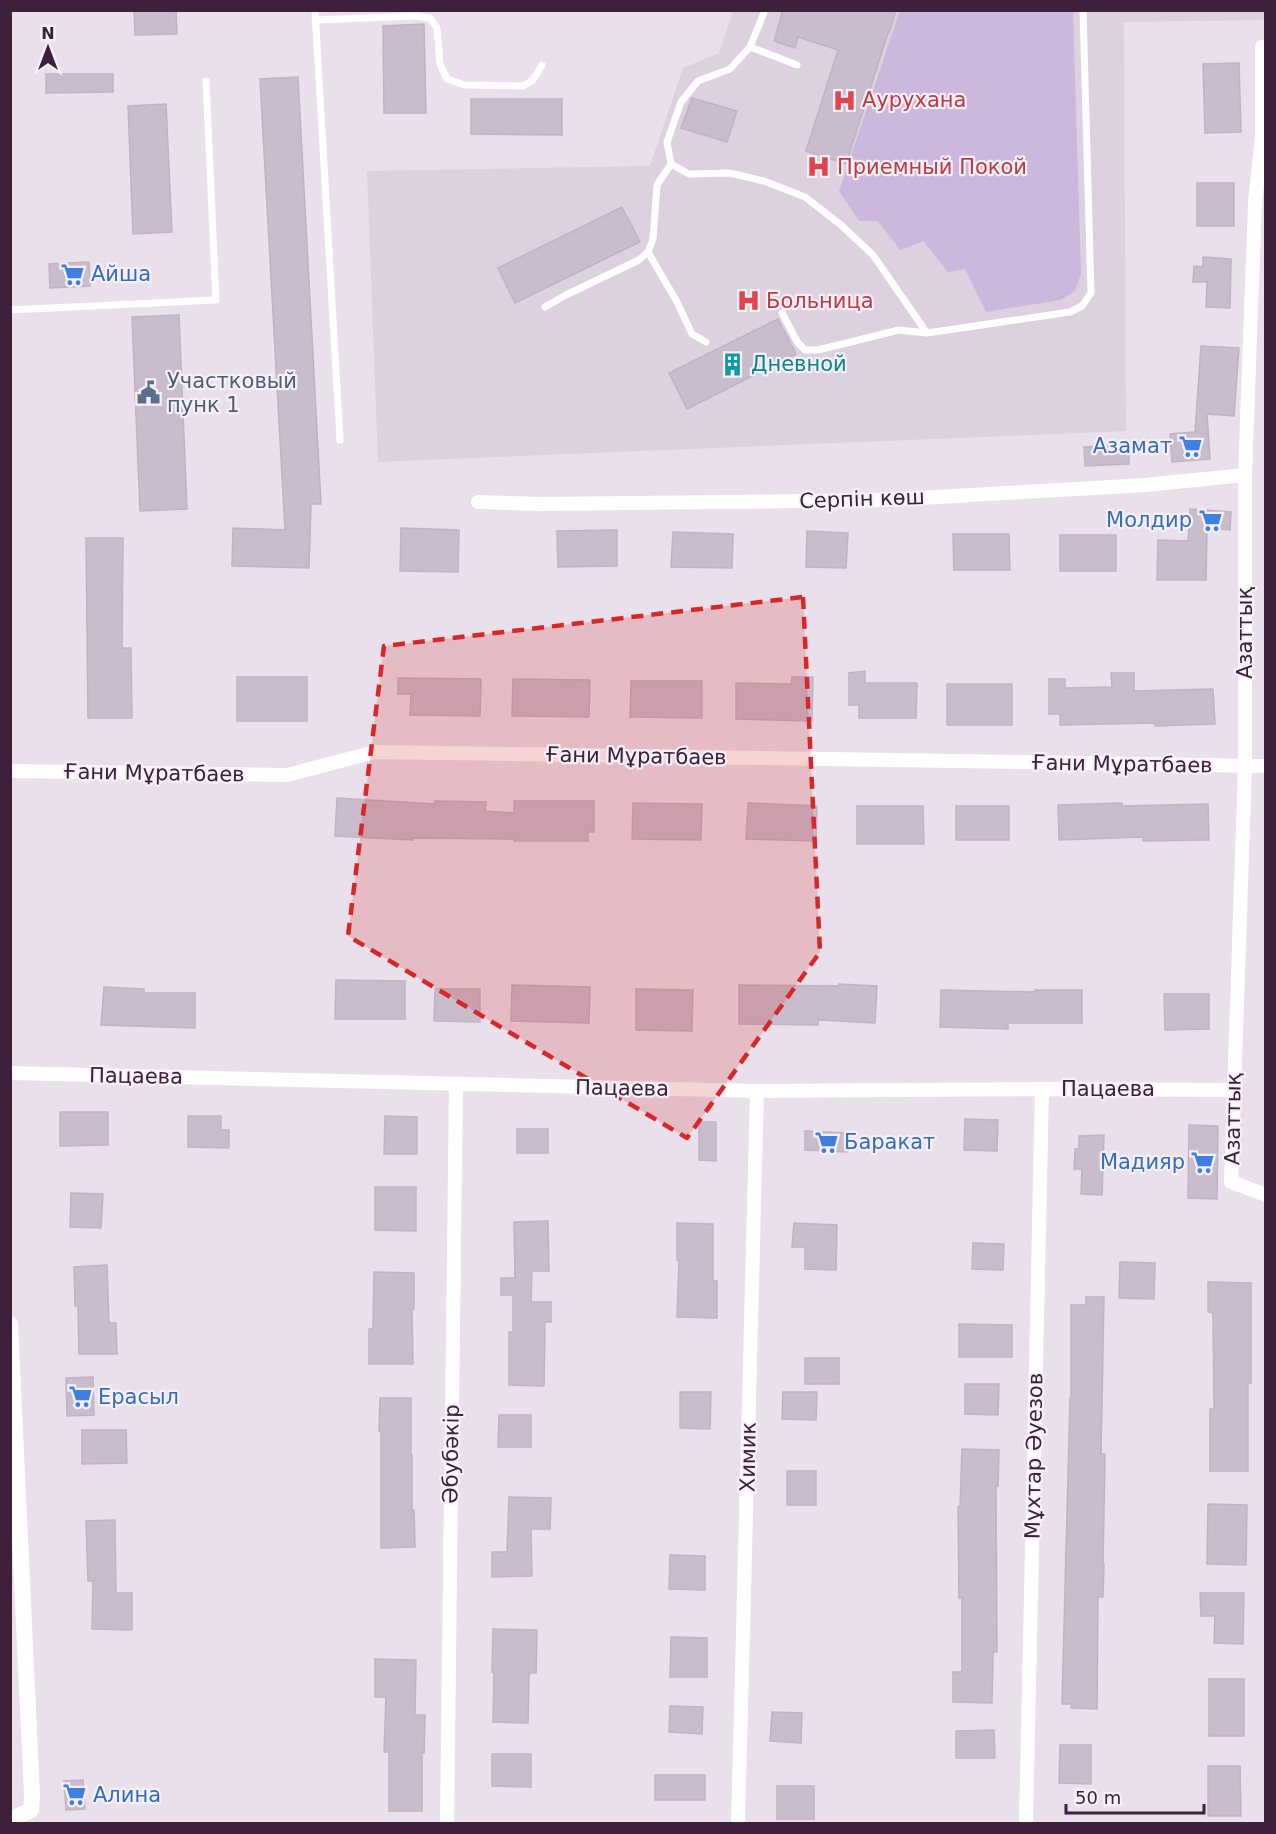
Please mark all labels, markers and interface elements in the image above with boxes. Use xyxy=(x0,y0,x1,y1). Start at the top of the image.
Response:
north arrow xyxy=(18,18,78,78)
text: N xyxy=(41,24,55,43)
hospital icon: Аурухана xyxy=(831,87,857,113)
place label: Аурухана xyxy=(862,88,966,112)
hospital icon: Приемный Покой xyxy=(806,154,832,180)
place label: Приемный Покой xyxy=(837,155,1027,179)
supermarket icon: Айша xyxy=(60,261,86,287)
place label: Айша xyxy=(91,262,151,286)
hospital icon: Больница xyxy=(735,288,761,314)
place label: Больница xyxy=(766,289,874,313)
building icon: Дневной xyxy=(720,351,746,377)
place label: Дневной xyxy=(751,352,847,376)
place label: Участковый пунк 1 xyxy=(167,369,297,417)
public building icon: Участковый пунк 1 xyxy=(136,380,162,406)
supermarket icon: Азамат xyxy=(1177,433,1203,459)
place label: Азамат xyxy=(1093,434,1172,458)
street label: Серпін көш xyxy=(799,485,925,513)
supermarket icon: Молдир xyxy=(1197,507,1223,533)
place label: Молдир xyxy=(1106,508,1192,532)
street label: Азаттық xyxy=(1233,587,1257,679)
street label: Ғани Мұратбаев xyxy=(545,742,727,770)
street label: Ғани Мұратбаев xyxy=(1031,750,1213,778)
street label: Ғани Мұратбаев xyxy=(63,759,245,787)
street label: Пацаева xyxy=(89,1063,183,1089)
street label: Азаттық xyxy=(1220,1072,1246,1165)
street label: Пацаева xyxy=(575,1075,669,1101)
street label: Пацаева xyxy=(1061,1077,1155,1101)
supermarket icon: Баракат xyxy=(813,1129,839,1155)
place label: Баракат xyxy=(844,1130,935,1154)
supermarket icon: Мадияр xyxy=(1190,1149,1216,1175)
place label: Мадияр xyxy=(1100,1150,1185,1174)
street label: Мұхтар Әуезов xyxy=(1021,1373,1047,1539)
supermarket icon: Ерасыл xyxy=(67,1384,93,1410)
place label: Ерасыл xyxy=(98,1385,179,1409)
street label: Әбубәкір xyxy=(438,1404,464,1504)
street label: Химик xyxy=(735,1422,761,1492)
scale bar xyxy=(1066,1777,1204,1815)
supermarket icon: Алина xyxy=(62,1782,88,1808)
place label: Алина xyxy=(93,1783,161,1807)
text: 50 m xyxy=(1075,1787,1121,1808)

